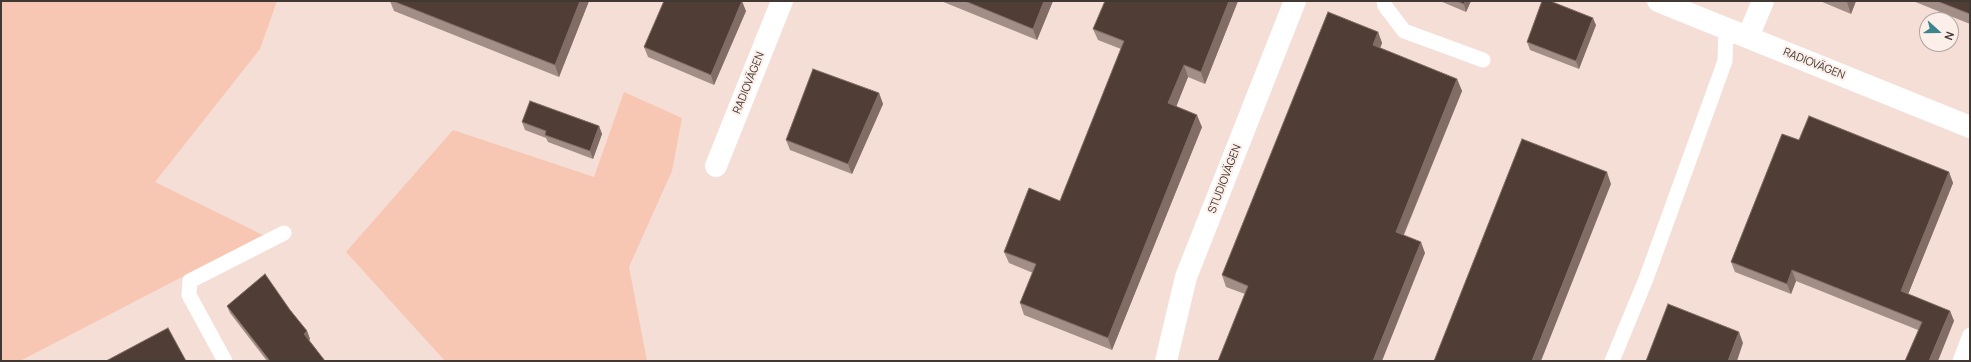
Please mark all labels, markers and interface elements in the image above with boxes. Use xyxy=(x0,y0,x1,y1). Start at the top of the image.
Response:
north arrow xyxy=(1919,12,1959,52)
text: N xyxy=(1941,30,1958,42)
street label: RADIOVÄGEN xyxy=(1781,46,1847,82)
street label: RADIOVÄGEN xyxy=(731,50,767,116)
street label: STUDIOVÄGEN xyxy=(1206,143,1244,215)

